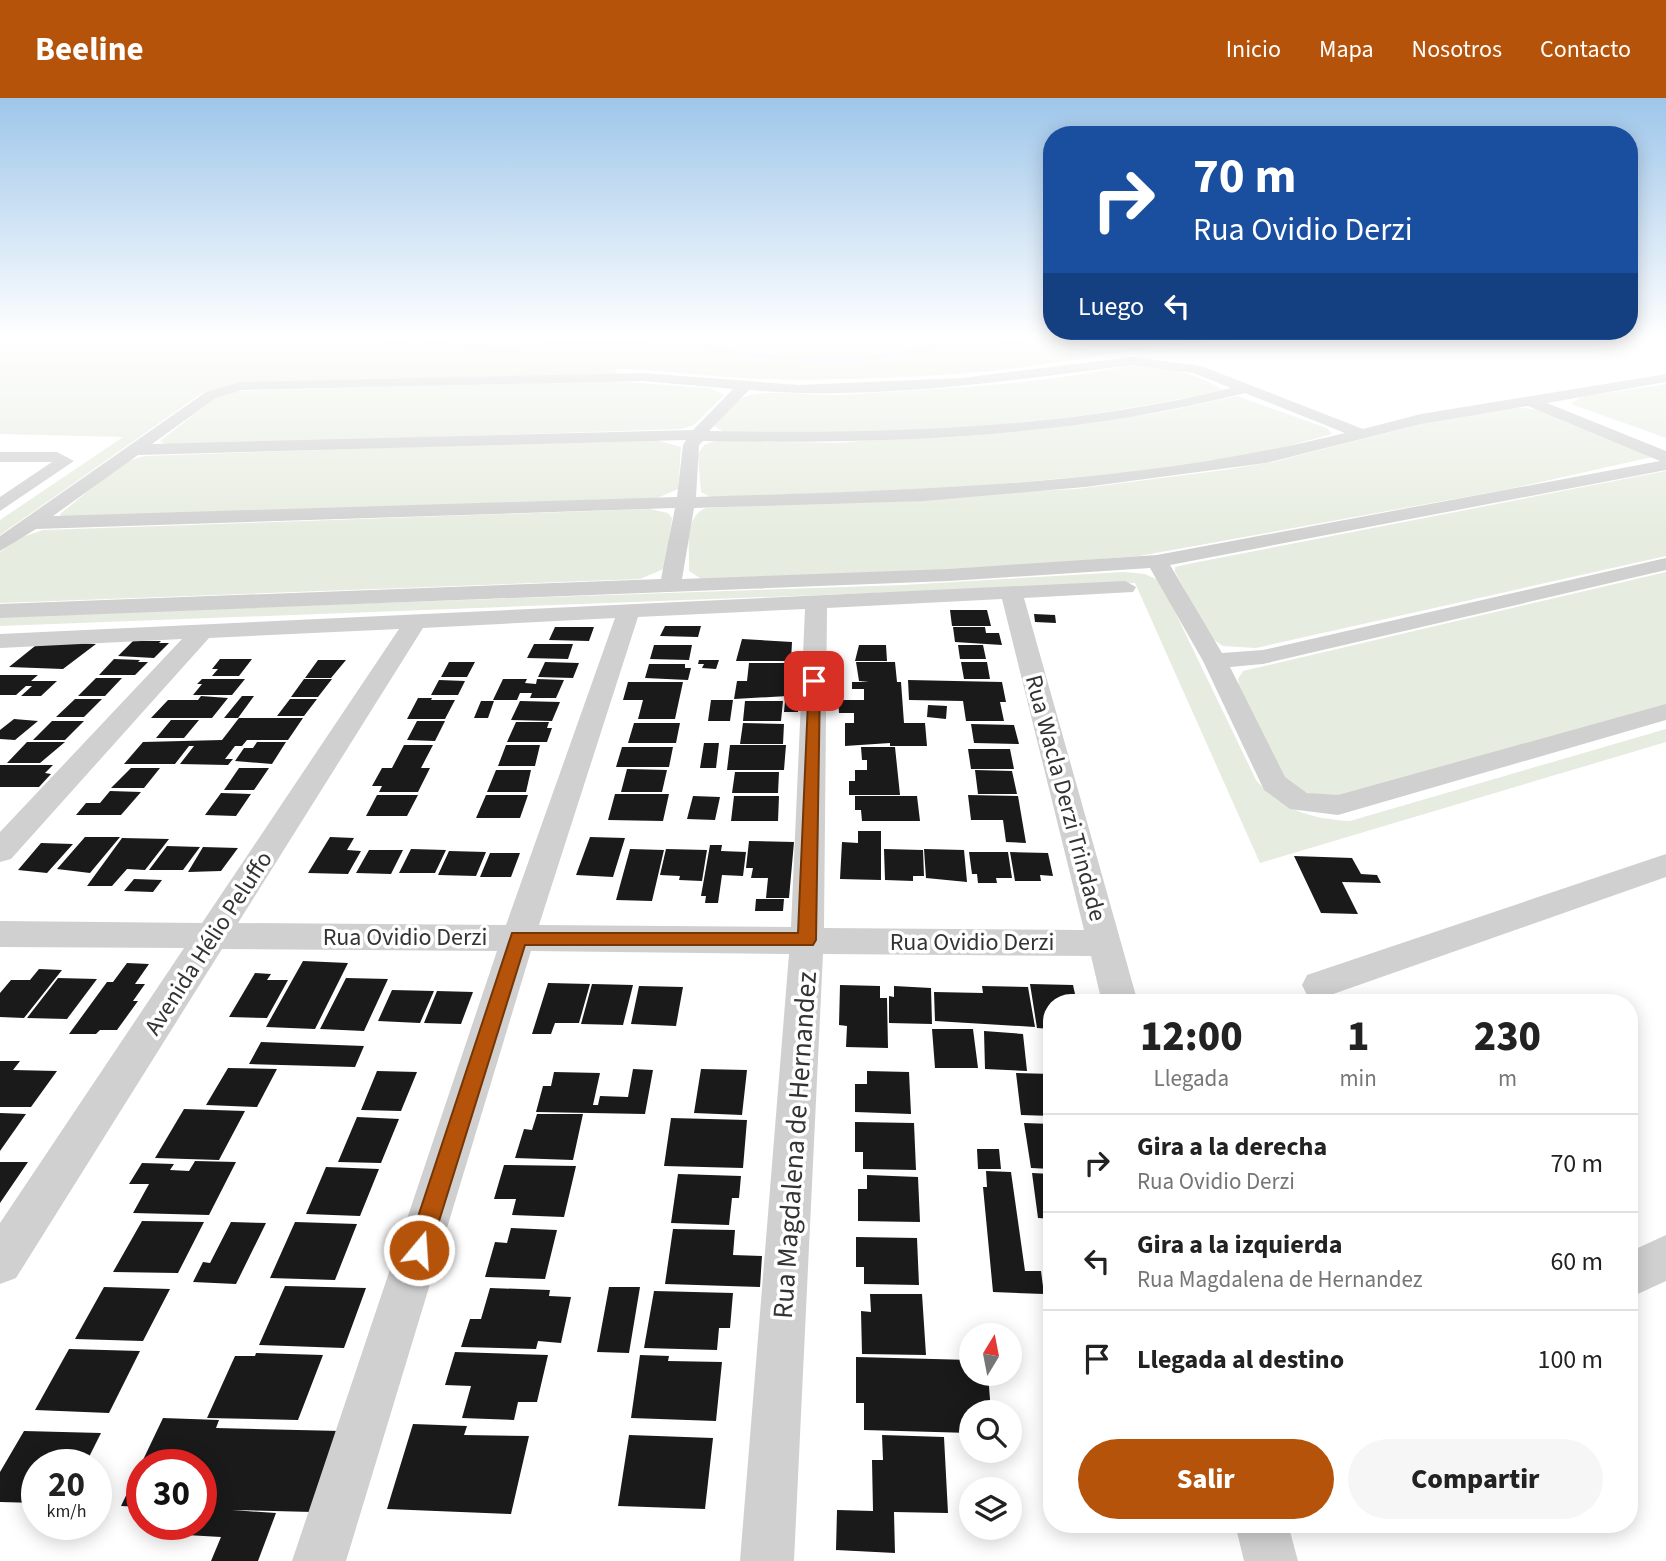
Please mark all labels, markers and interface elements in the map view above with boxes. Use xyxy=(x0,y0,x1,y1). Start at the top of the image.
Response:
text: Beeline xyxy=(35,26,144,73)
text: Inicio xyxy=(1226,32,1281,67)
text: Mapa xyxy=(1319,32,1374,67)
text: Nosotros xyxy=(1412,32,1502,67)
text: Contacto xyxy=(1540,32,1631,67)
text: 70 m xyxy=(1193,142,1297,212)
icon: right xyxy=(1078,154,1169,245)
text: Rua Ovidio Derzi xyxy=(1193,207,1413,253)
icon: left xyxy=(1158,287,1196,325)
text: Luego xyxy=(1078,288,1144,325)
pin xyxy=(784,651,844,711)
icon: arrive xyxy=(795,662,833,700)
street label: Rua Wacla Derzi Trindade xyxy=(1016,671,1115,925)
street label: Avenida Hélio Peluffo xyxy=(136,844,281,1042)
street label: Rua Ovidio Derzi xyxy=(323,920,487,955)
street label: Rua Ovidio Derzi xyxy=(890,925,1054,960)
street label: Rua Magdalena de Hernandez xyxy=(763,970,827,1320)
text: 12:00 xyxy=(1140,1007,1243,1067)
text: 1 xyxy=(1347,1007,1369,1067)
text: 230 xyxy=(1474,1007,1541,1067)
text: Llegada xyxy=(1154,1062,1229,1095)
text: min xyxy=(1340,1062,1377,1095)
text: m xyxy=(1498,1062,1517,1095)
text: Gira a la derecha xyxy=(1137,1128,1327,1165)
icon: right xyxy=(1078,1144,1116,1182)
text: 70 m xyxy=(1550,1145,1603,1182)
text: Rua Ovidio Derzi xyxy=(1137,1165,1295,1198)
position arrow xyxy=(382,1213,456,1287)
text: Gira a la izquierda xyxy=(1137,1226,1342,1263)
icon: left xyxy=(1078,1242,1116,1280)
text: 60 m xyxy=(1550,1243,1603,1280)
text: Rua Magdalena de Hernandez xyxy=(1137,1263,1423,1296)
north arrow xyxy=(959,1323,1022,1386)
map controls xyxy=(959,1323,1022,1540)
icon: arrive xyxy=(1078,1340,1116,1378)
text: Llegada al destino xyxy=(1137,1341,1344,1378)
text: 100 m xyxy=(1537,1341,1603,1378)
button: search xyxy=(959,1400,1022,1463)
button: Salir xyxy=(1078,1439,1334,1519)
button: Compartir xyxy=(1348,1439,1603,1519)
speed limit sign: 30 xyxy=(126,1449,217,1540)
text: 20 xyxy=(48,1460,85,1510)
button: layers xyxy=(959,1477,1022,1540)
text: km/h xyxy=(47,1499,86,1524)

